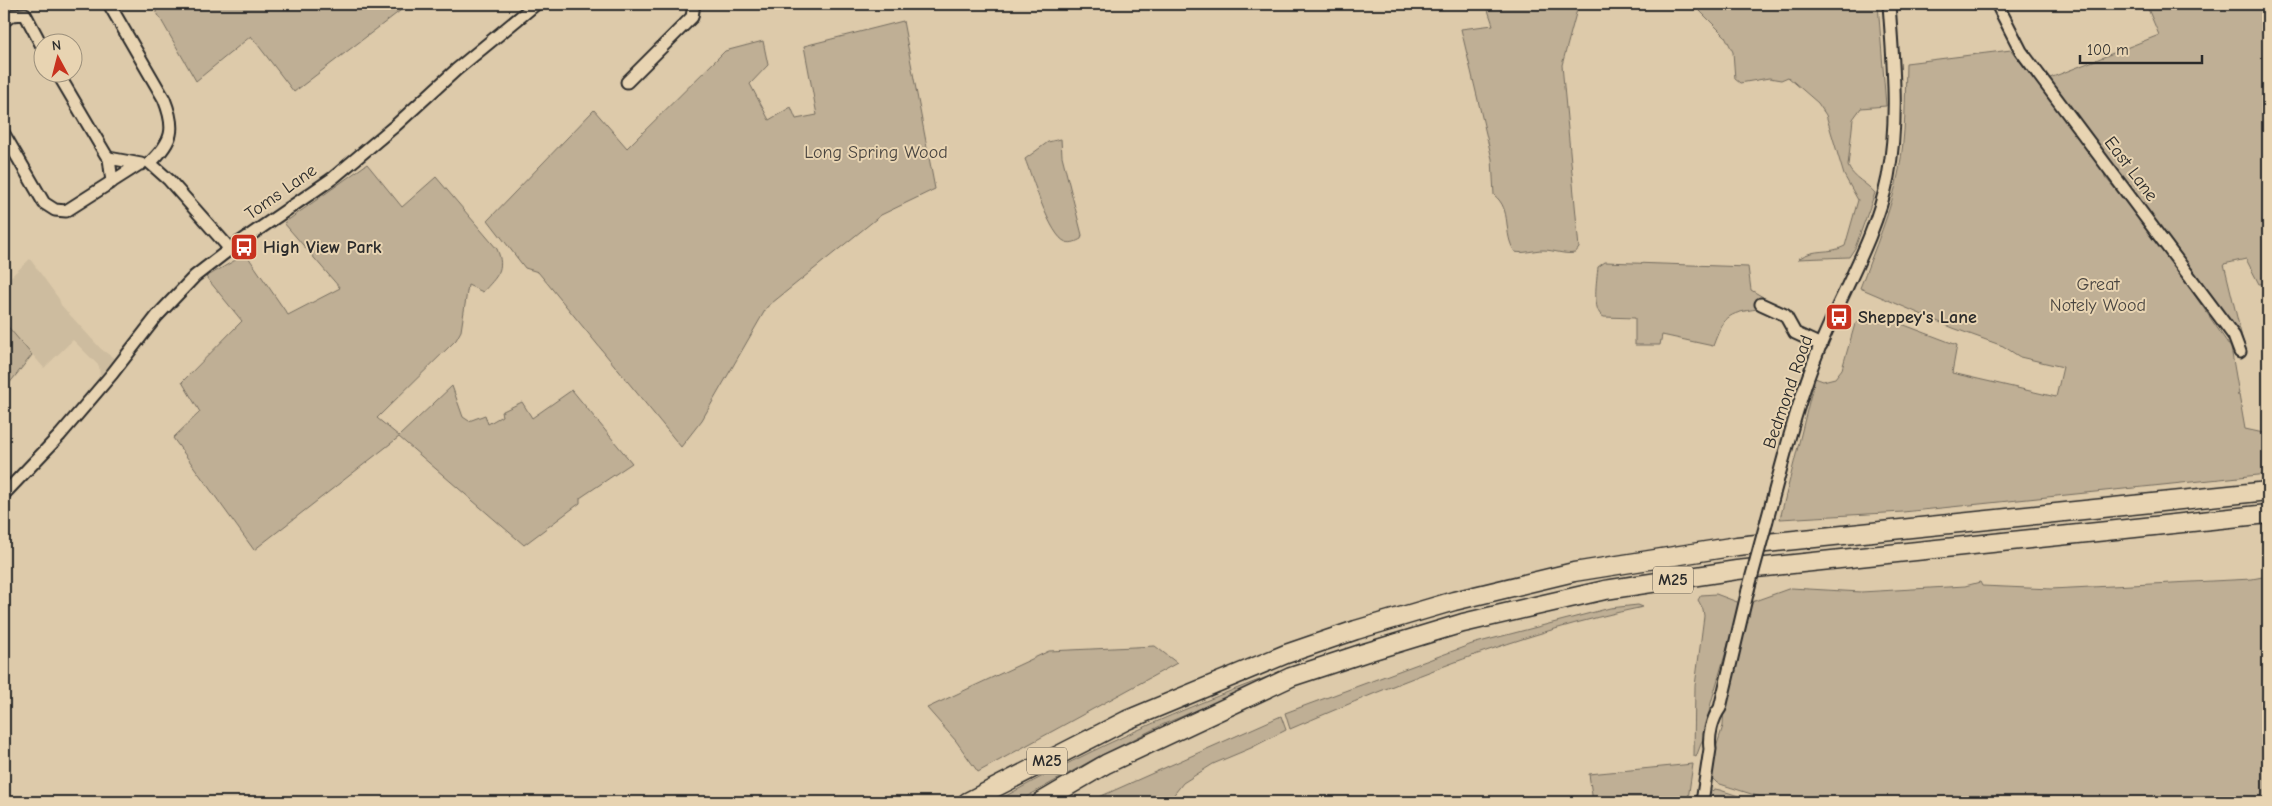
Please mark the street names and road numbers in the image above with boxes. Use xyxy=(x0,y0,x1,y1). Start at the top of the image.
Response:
street label: East Lane xyxy=(2100,132,2162,206)
street label: Toms Lane xyxy=(241,160,321,224)
street label: Bedmond Road xyxy=(1759,333,1817,451)
road number: M25 xyxy=(1653,566,1693,594)
road number: M25 xyxy=(1027,748,1067,774)

